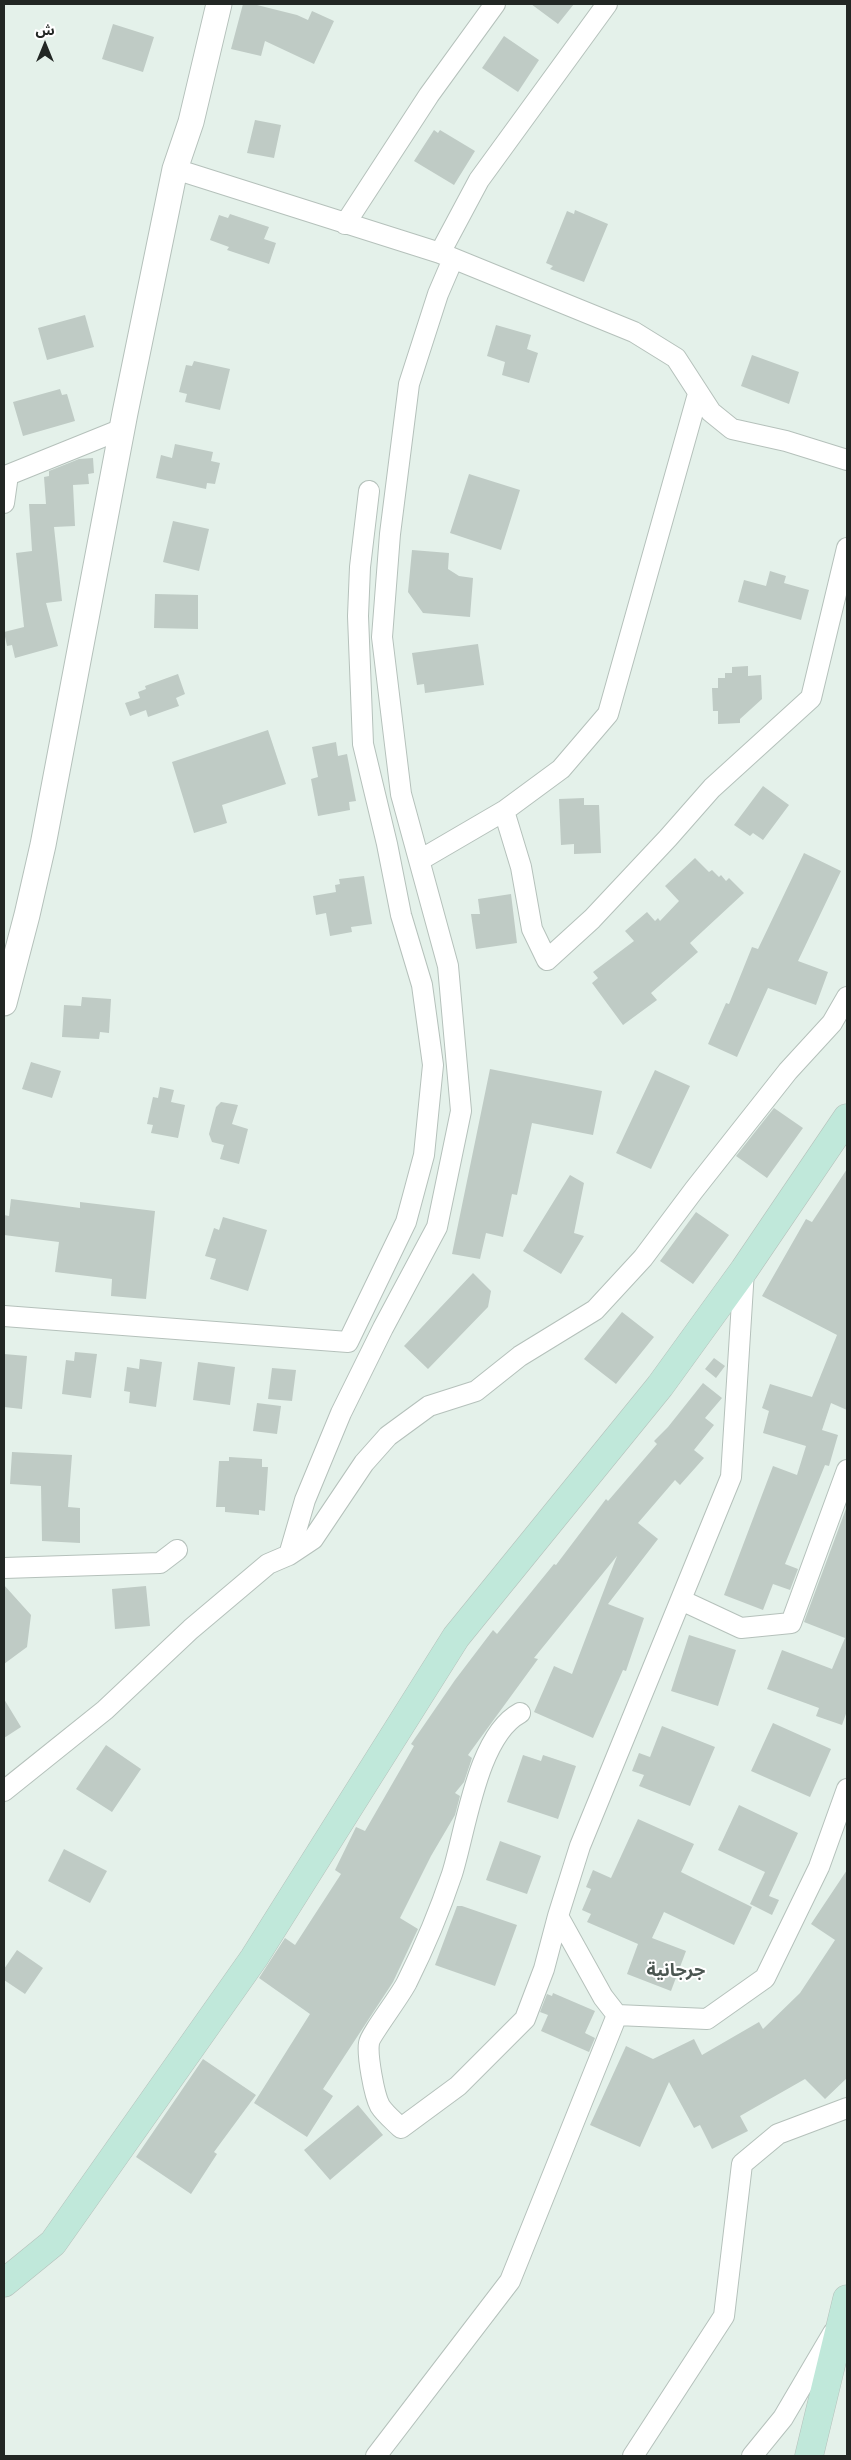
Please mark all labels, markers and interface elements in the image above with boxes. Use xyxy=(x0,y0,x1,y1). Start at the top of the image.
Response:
north arrow xyxy=(20,20,70,70)
text: ش xyxy=(35,22,55,38)
district label: جرجانية xyxy=(647,1960,705,1982)

